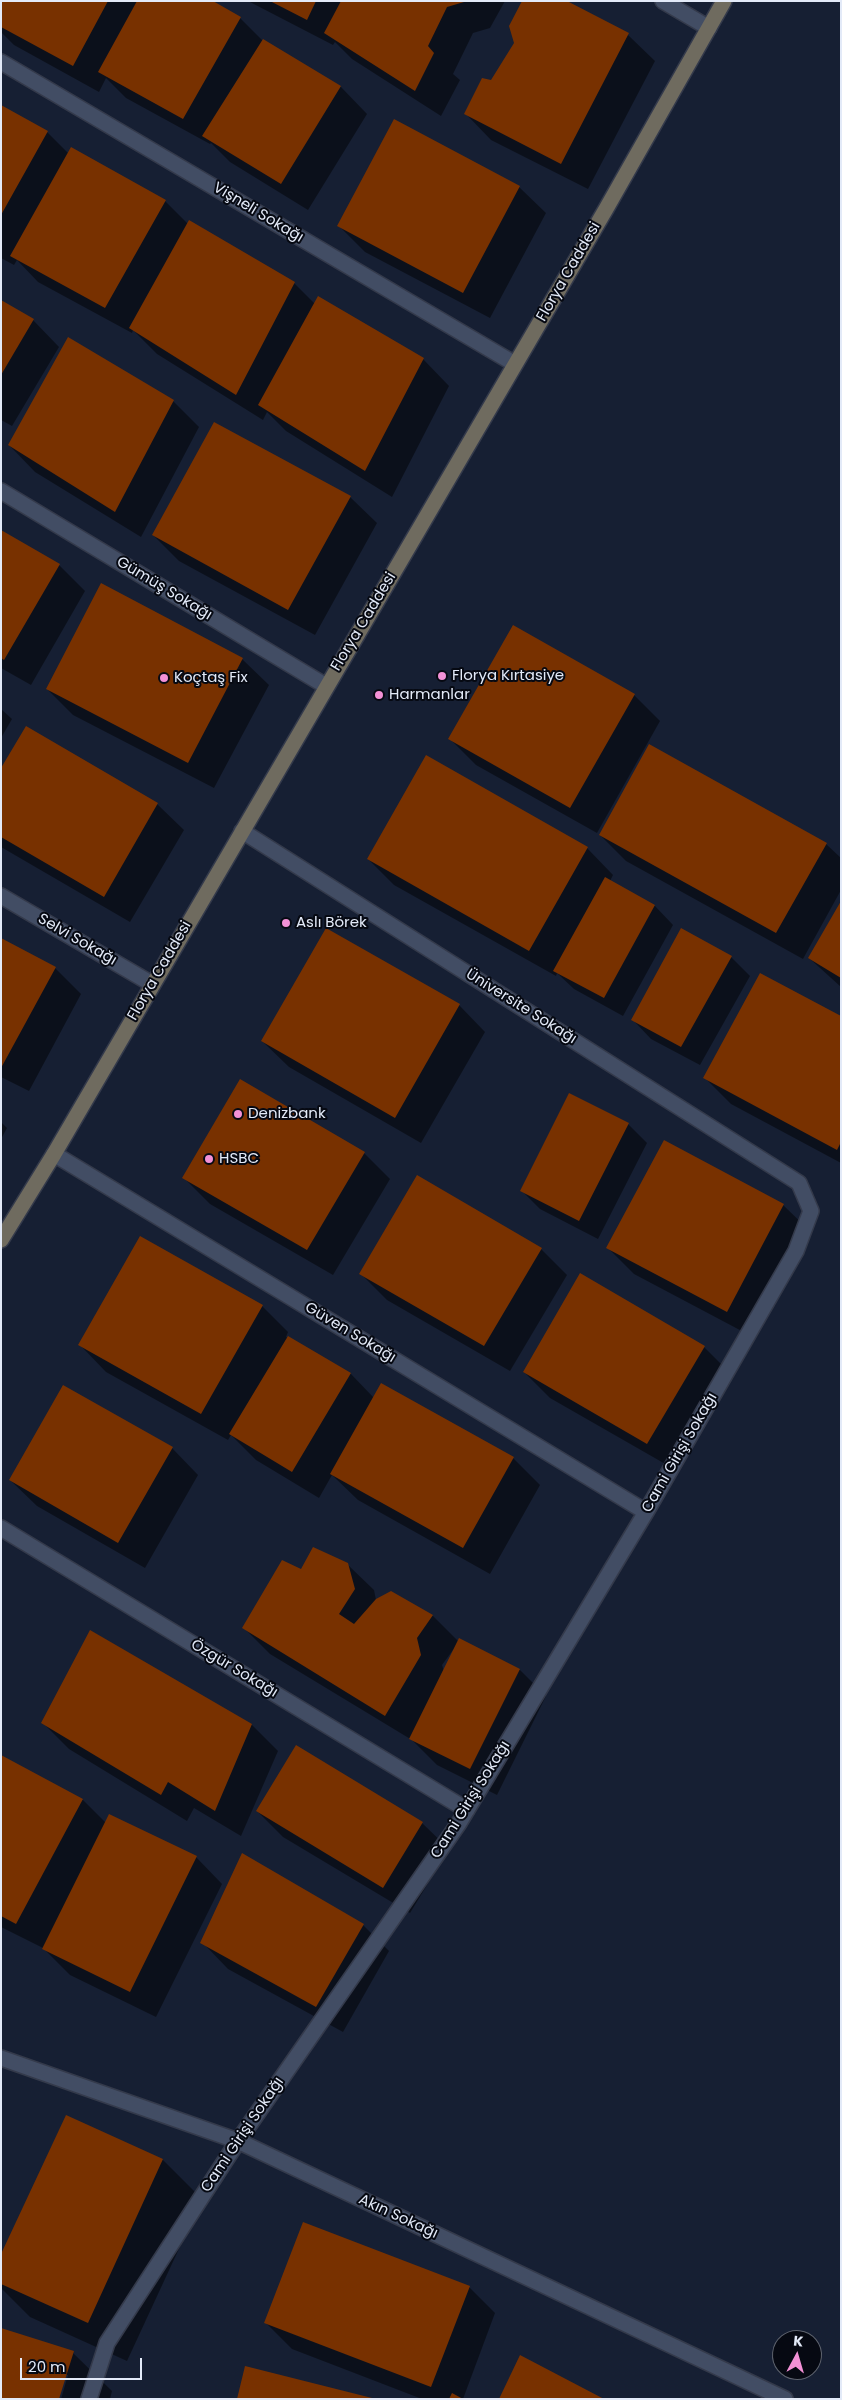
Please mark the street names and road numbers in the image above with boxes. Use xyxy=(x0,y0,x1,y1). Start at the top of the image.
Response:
street label: Vişneli Sokağı xyxy=(210,179,306,247)
street label: Florya Caddesi xyxy=(533,219,605,325)
street label: Gümüş Sokağı xyxy=(113,553,215,625)
street label: Florya Caddesi xyxy=(327,569,401,675)
street label: Selvi Sokağı xyxy=(34,910,120,970)
street label: Florya Caddesi xyxy=(124,918,196,1024)
street label: Üniversite Sokağı xyxy=(462,966,580,1048)
street label: Güven Sokağı xyxy=(301,1299,399,1367)
street label: Cami Girişi Sokağı xyxy=(638,1390,722,1516)
street label: Özgür Sokağı xyxy=(187,1636,281,1702)
street label: Cami Girişi Sokağı xyxy=(428,1738,514,1862)
street label: Cami Girişi Sokağı xyxy=(198,2074,288,2196)
street label: Akın Sokağı xyxy=(356,2191,440,2243)

